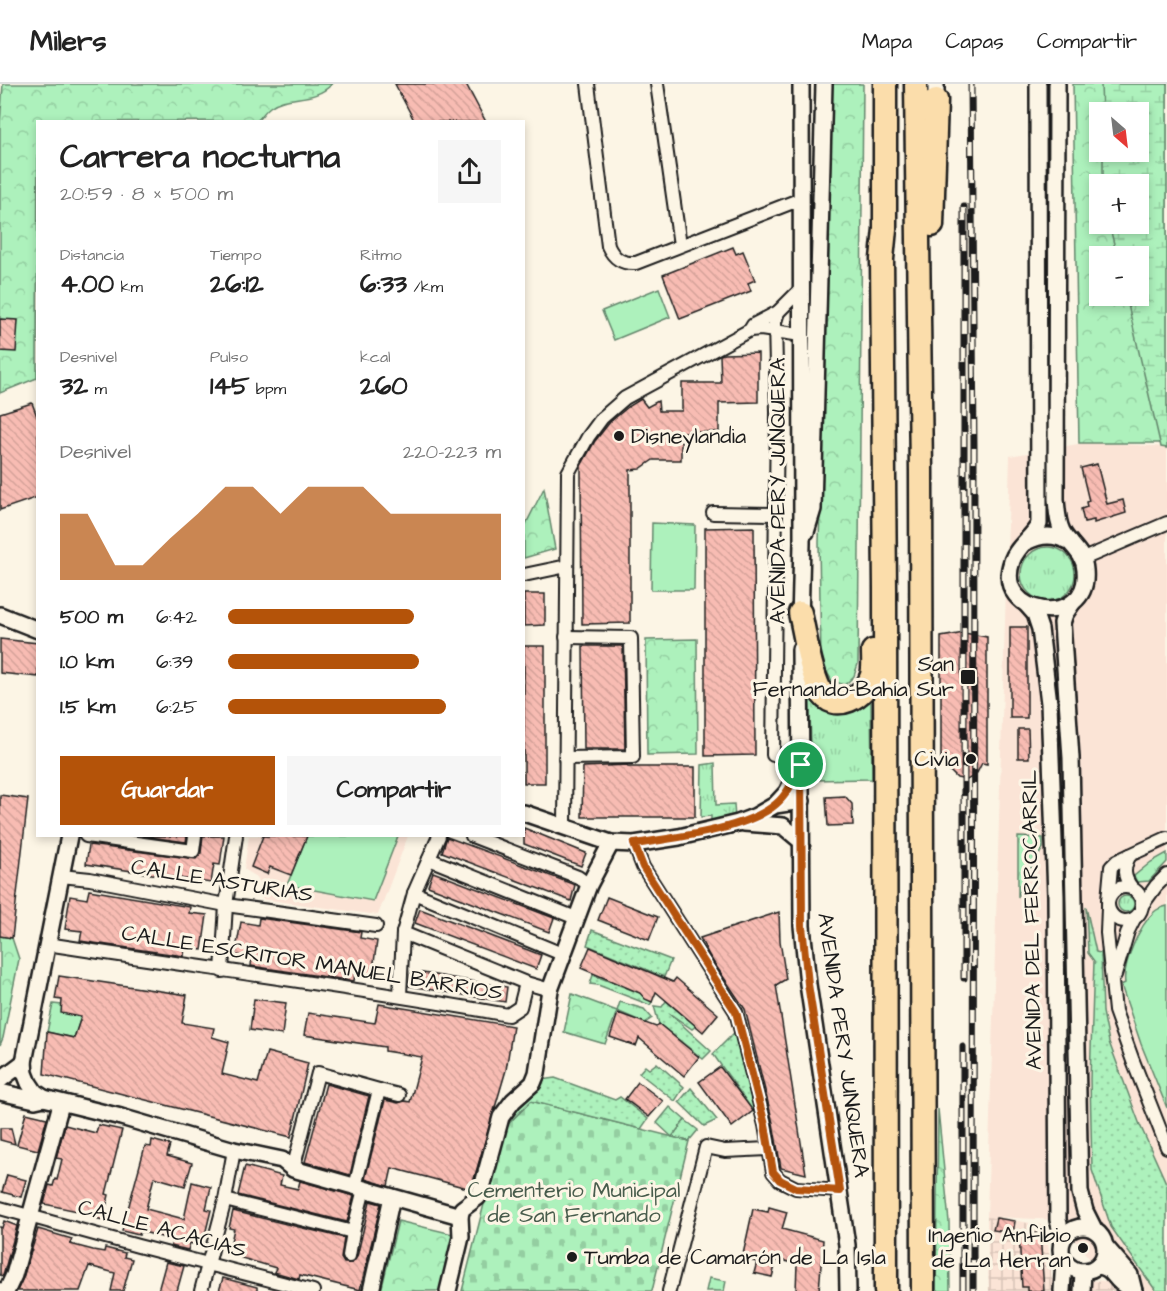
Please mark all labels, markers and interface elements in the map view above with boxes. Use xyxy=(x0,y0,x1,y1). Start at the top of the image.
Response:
text: Milers xyxy=(30,22,106,61)
text: Mapa xyxy=(862,27,912,56)
text: Capas xyxy=(945,27,1004,56)
text: Compartir xyxy=(1037,27,1137,56)
north arrow xyxy=(1089,102,1149,162)
map controls xyxy=(1089,102,1149,306)
text: Carrera nocturna xyxy=(60,134,340,180)
button: share xyxy=(438,140,501,203)
button: + xyxy=(1089,174,1149,234)
text: 20:59 · 8 × 500 m xyxy=(60,180,233,208)
text: Distancia xyxy=(60,244,124,266)
text: Tiempo xyxy=(210,244,261,266)
text: Ritmo xyxy=(360,244,402,266)
button: − xyxy=(1089,246,1149,306)
text: 4.00 xyxy=(60,266,114,302)
text: 26:12 xyxy=(210,266,264,302)
text: 6:33 xyxy=(360,266,407,302)
text: km xyxy=(114,276,143,298)
text: /km xyxy=(407,276,443,298)
text: Desnivel xyxy=(60,346,117,368)
text: Pulso xyxy=(210,346,248,368)
text: kcal xyxy=(360,346,391,368)
street label: AVENIDA PERY JUNQUERA xyxy=(763,357,794,625)
text: 32 xyxy=(60,368,88,404)
text: 145 xyxy=(210,368,249,404)
text: 260 xyxy=(360,368,408,404)
text: m xyxy=(88,378,107,400)
text: bpm xyxy=(249,378,286,400)
place label: Disneylandia xyxy=(631,421,746,453)
marker: Disneylandia xyxy=(612,429,626,443)
text: Desnivel xyxy=(60,438,131,466)
text: 220–223 m xyxy=(403,438,501,466)
text: 500 m xyxy=(60,603,123,631)
text: 6:42 xyxy=(156,603,197,631)
text: 1.0 km xyxy=(60,648,114,676)
text: 6:39 xyxy=(156,648,193,676)
place label: San Fernando-Bahía Sur xyxy=(753,649,954,705)
marker: San Fernando-Bahía Sur xyxy=(959,668,977,686)
text: 1.5 km xyxy=(60,693,115,721)
text: 6:25 xyxy=(156,693,197,721)
pin xyxy=(775,739,826,790)
place label: Civia xyxy=(914,744,959,775)
icon: arrive xyxy=(784,748,817,781)
marker: Civia xyxy=(964,752,978,766)
button: Guardar xyxy=(60,756,275,825)
button: Compartir xyxy=(287,756,501,825)
street label: AVENIDA DEL FERROCARRIL xyxy=(1014,770,1050,1070)
street label: CALLE ASTURIAS xyxy=(129,851,315,911)
street label: AVENIDA PERY JUNQUERA xyxy=(809,911,877,1179)
street label: CALLE ESCRITOR MANUEL BARRIOS xyxy=(119,918,505,1008)
park label: Cementerio Municipal de San Fernando xyxy=(468,1175,680,1231)
street label: CALLE ACACIAS xyxy=(74,1192,250,1266)
place label: Ingenio Anfibio de La Herran xyxy=(928,1220,1072,1276)
marker: Ingenio Anfibio de La Herran xyxy=(1076,1241,1090,1255)
place label: Tumba de Camarón de La Isla xyxy=(584,1242,886,1273)
marker: Tumba de Camarón de La Isla xyxy=(565,1250,579,1264)

